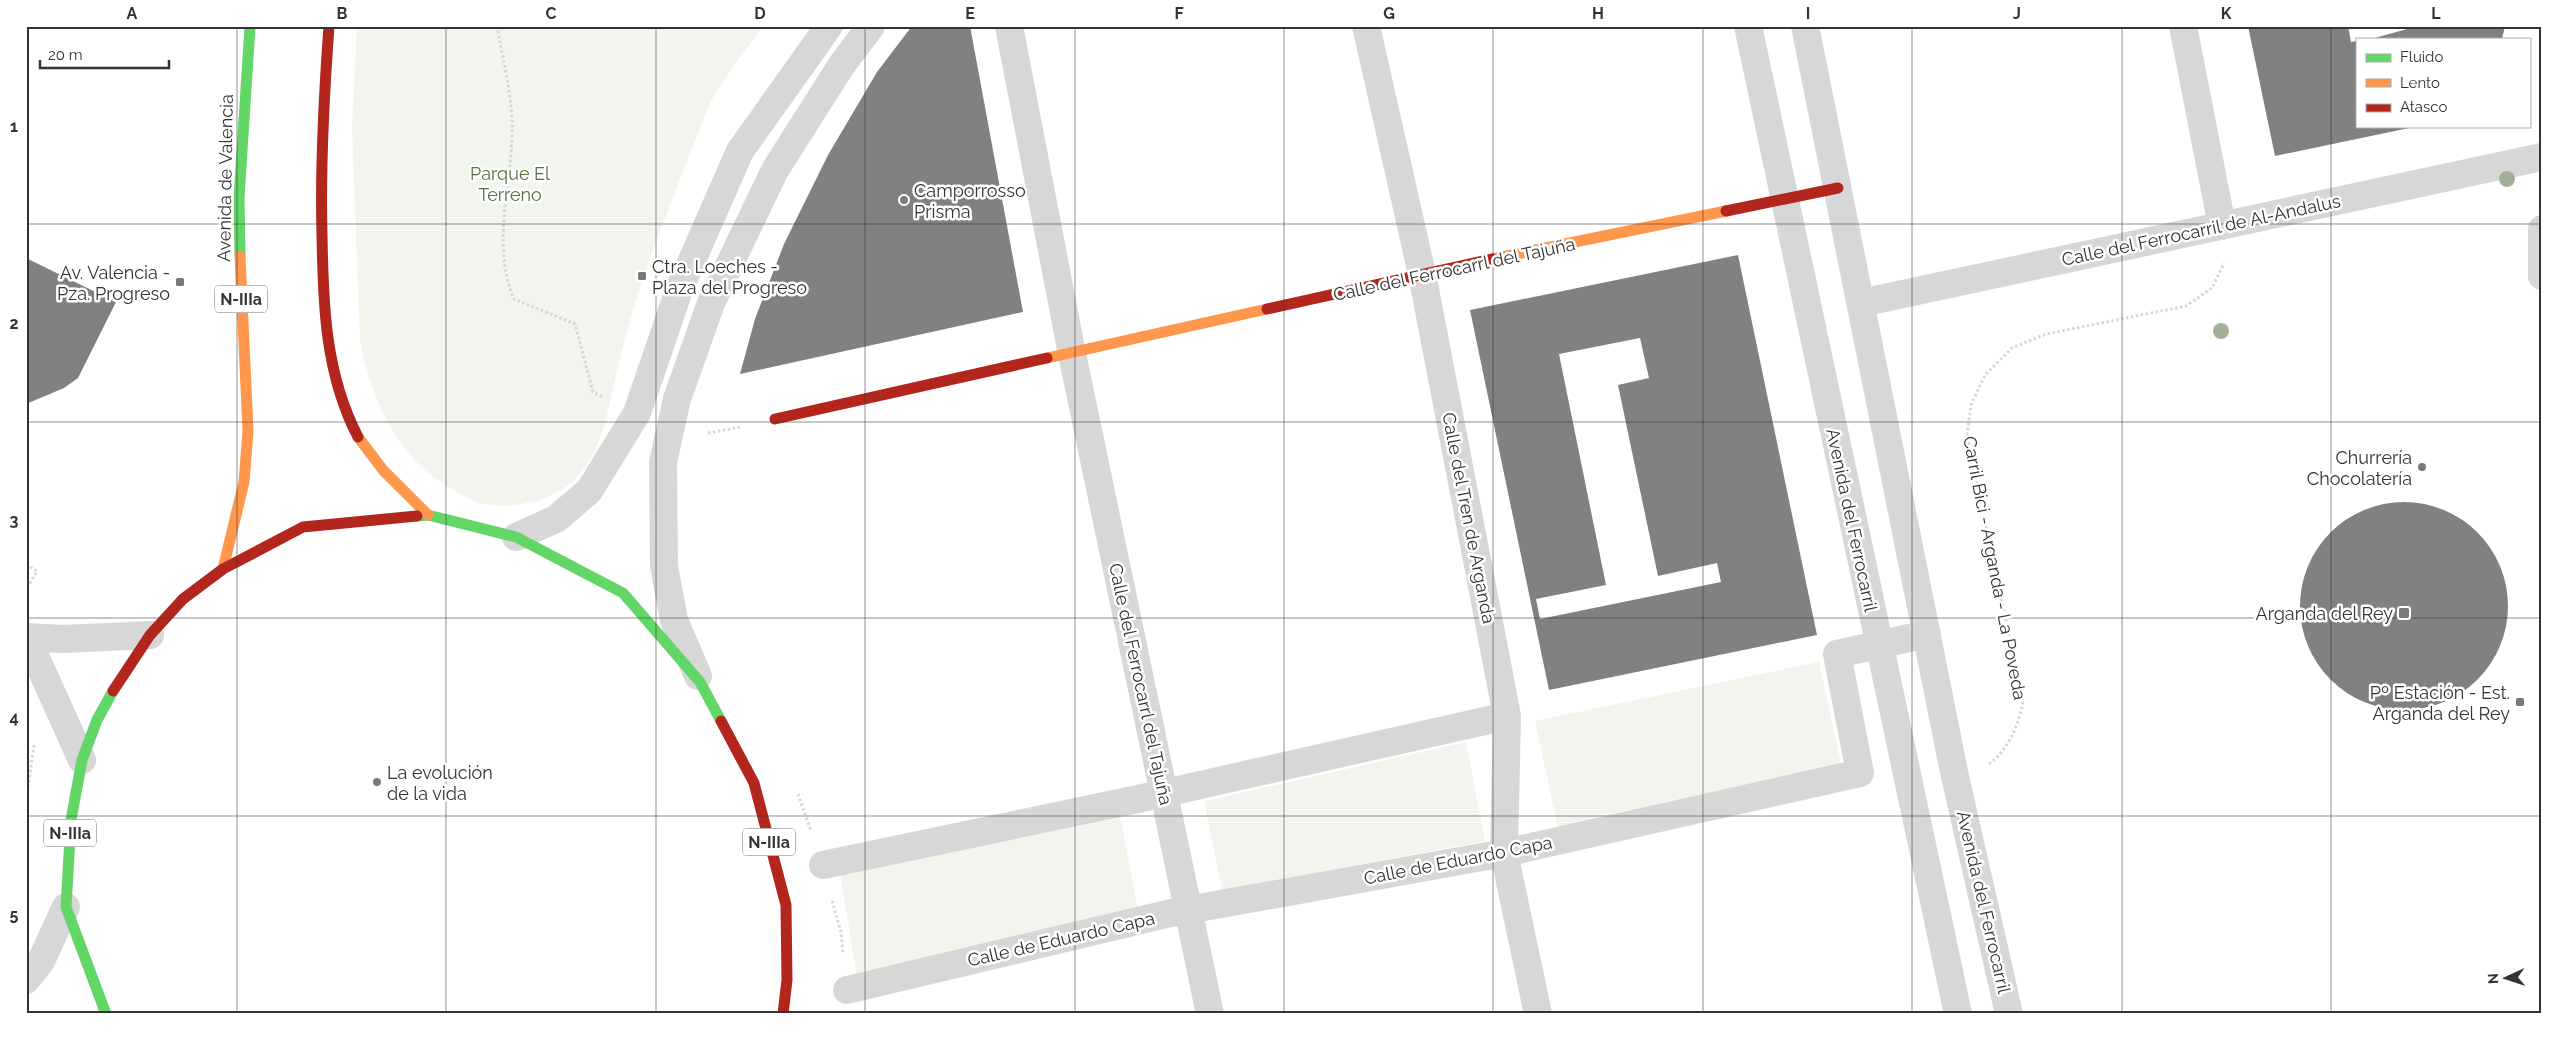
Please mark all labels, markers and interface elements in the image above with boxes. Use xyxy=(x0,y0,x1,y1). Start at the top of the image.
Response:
text: A xyxy=(127,4,138,23)
text: B xyxy=(337,4,348,23)
text: C xyxy=(546,4,557,23)
text: D xyxy=(754,4,766,23)
text: E xyxy=(965,4,975,23)
text: F xyxy=(1174,4,1184,23)
text: G xyxy=(1383,4,1395,23)
text: H xyxy=(1592,4,1604,23)
text: I xyxy=(1806,4,1810,23)
text: J xyxy=(2013,4,2021,23)
text: K xyxy=(2221,4,2232,23)
text: L xyxy=(2431,4,2441,23)
scale bar xyxy=(40,38,169,70)
legend xyxy=(2356,38,2530,128)
text: 20 m xyxy=(48,46,83,64)
text: Fluido xyxy=(2400,48,2443,66)
text: Lento xyxy=(2400,74,2440,92)
street label: Avenida de Valencia xyxy=(213,94,237,262)
text: Atasco xyxy=(2400,98,2447,116)
text: 1 xyxy=(10,117,18,136)
park label: Parque El Terreno xyxy=(470,163,550,205)
place label: Camporrosso Prisma xyxy=(914,180,1026,222)
street label: Calle del Ferrocarril de Al-Andalus xyxy=(2060,190,2343,270)
marker: Camporrosso Prisma xyxy=(898,194,910,206)
street label: Calle del Ferrocarrl del Tajuña xyxy=(1331,233,1577,305)
place label: Ctra. Loeches - Plaza del Progreso xyxy=(652,256,807,298)
place label: Av. Valencia - Pza. Progreso xyxy=(57,262,170,304)
marker: Ctra. Loeches - Plaza del Progreso xyxy=(636,270,648,282)
marker: Av. Valencia - Pza. Progreso xyxy=(174,276,186,288)
road number: N-IIIa xyxy=(215,286,267,312)
text: 2 xyxy=(9,314,19,333)
street label: Calle del Tren de Arganda xyxy=(1438,411,1500,625)
street label: Avenida del Ferrocarril xyxy=(1822,426,1882,614)
street label: Carril Bici - Arganda - La Poveda xyxy=(1959,434,2031,702)
place label: Churrería Chocolatería xyxy=(2307,447,2412,489)
marker: Churrería Chocolatería xyxy=(2416,461,2428,473)
text: 3 xyxy=(10,511,19,530)
street label: Calle del Ferrocarrl del Tajuña xyxy=(1105,561,1177,807)
place label: Arganda del Rey xyxy=(2256,603,2393,624)
marker: Arganda del Rey xyxy=(2397,606,2411,620)
place label: Pº Estación - Est. Arganda del Rey xyxy=(2370,682,2510,724)
marker: Pº Estación - Est. Arganda del Rey xyxy=(2514,696,2526,708)
text: 4 xyxy=(9,708,19,727)
place label: La evolución de la vida xyxy=(387,762,493,804)
marker: La evolución de la vida xyxy=(371,776,383,788)
street label: Avenida del Ferrocarril xyxy=(1953,809,2015,996)
road number: N-IIIa xyxy=(44,820,96,846)
road number: N-IIIa xyxy=(743,829,795,856)
street label: Calle de Eduardo Capa xyxy=(1362,831,1554,889)
text: 5 xyxy=(10,905,19,924)
street label: Calle de Eduardo Capa xyxy=(965,907,1157,971)
north arrow xyxy=(2480,952,2530,1002)
text: N xyxy=(2485,973,2501,984)

